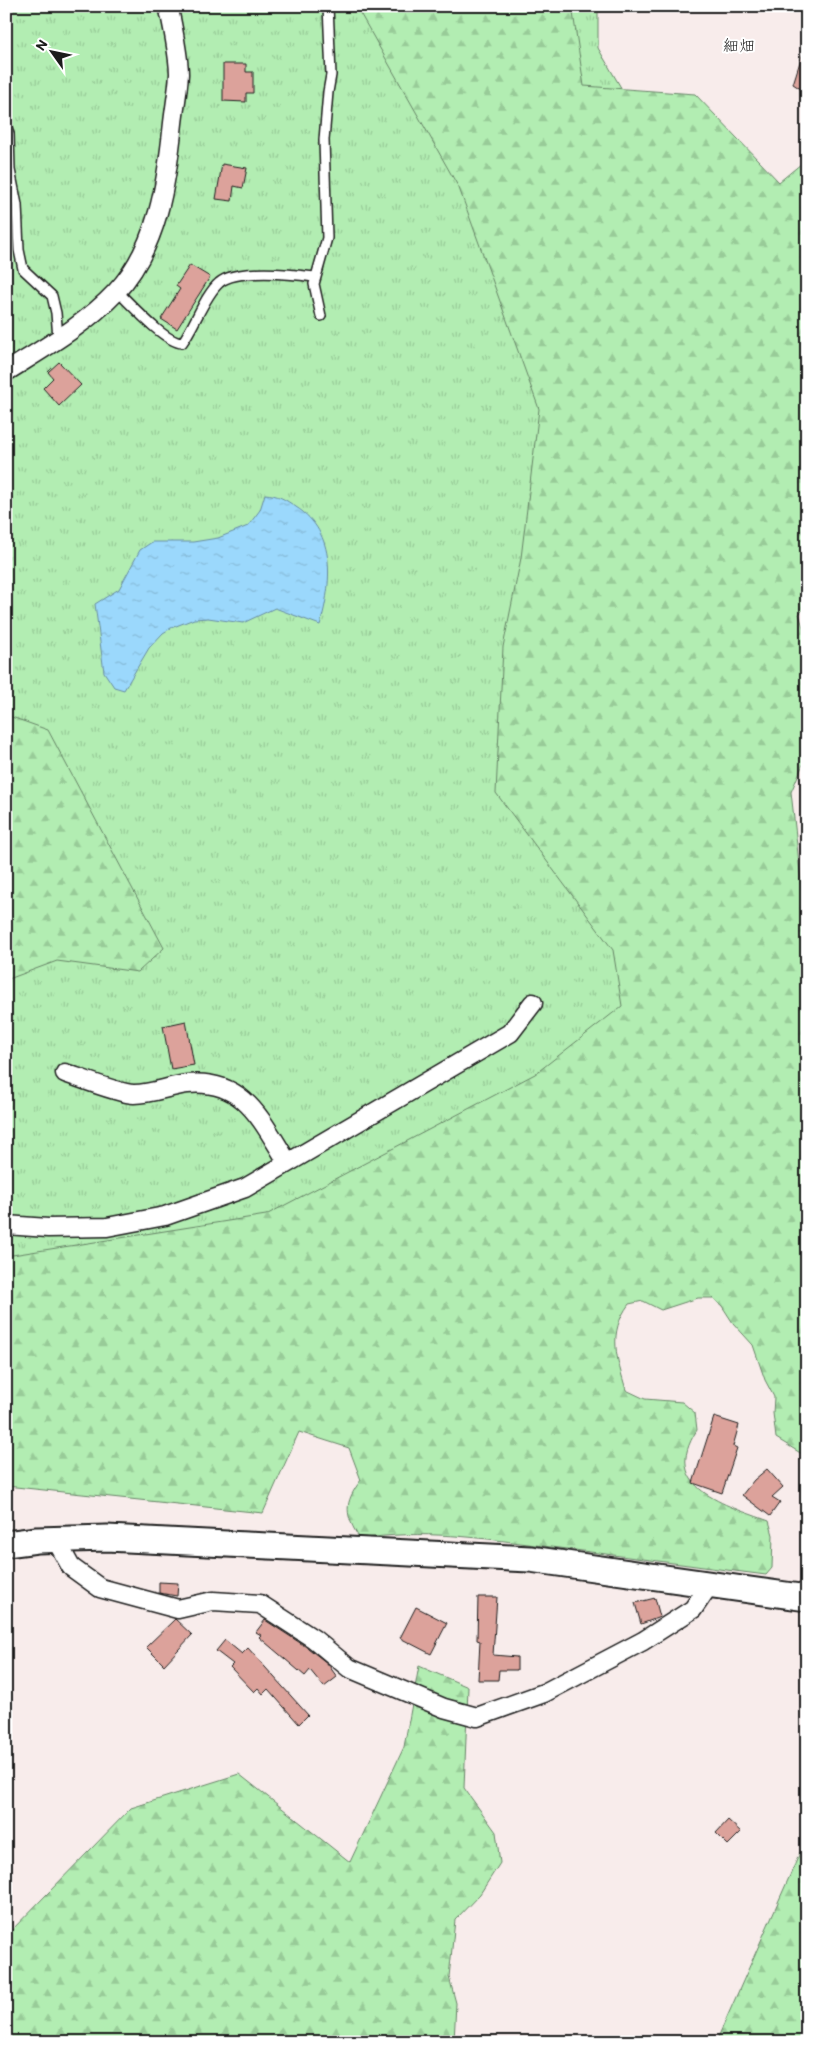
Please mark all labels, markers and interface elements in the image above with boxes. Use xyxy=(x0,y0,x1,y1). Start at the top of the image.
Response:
north arrow xyxy=(28,28,78,78)
district label: 細畑 xyxy=(723,36,755,55)
text: N xyxy=(32,37,51,54)

